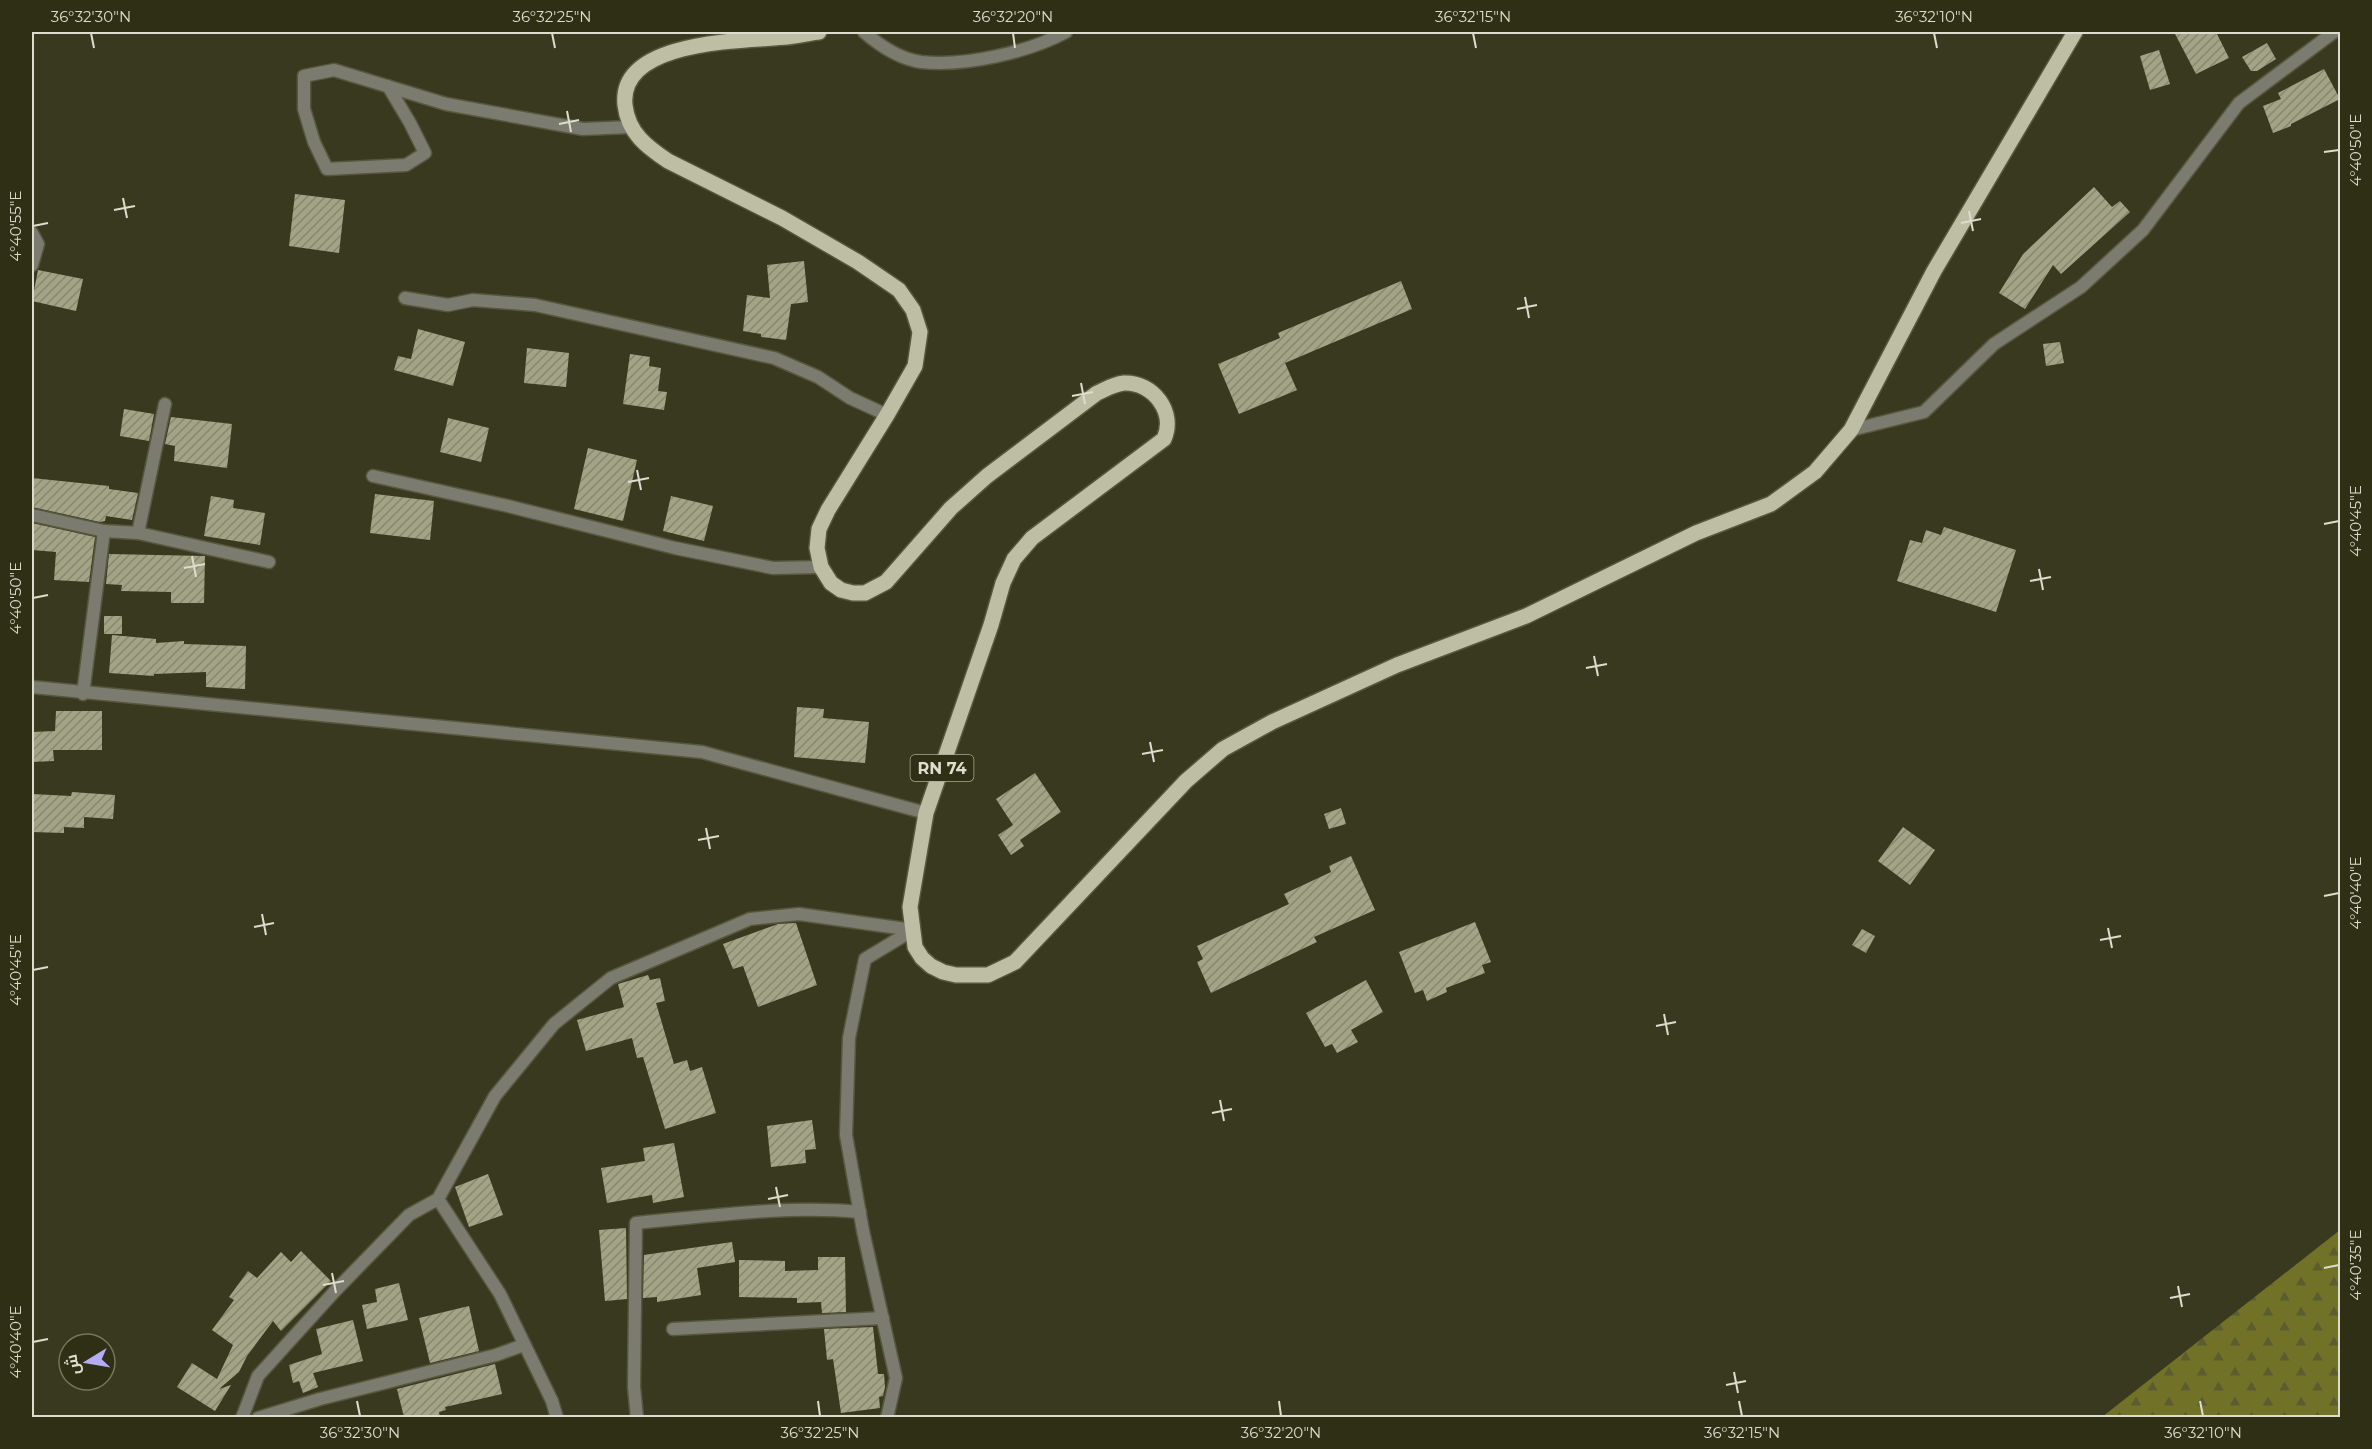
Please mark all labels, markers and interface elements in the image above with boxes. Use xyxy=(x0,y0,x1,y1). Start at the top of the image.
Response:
text: 36°32'30"N xyxy=(51,7,131,26)
text: 36°32'25"N xyxy=(513,7,591,26)
text: 36°32'20"N xyxy=(973,7,1053,26)
text: 36°32'15"N xyxy=(1435,7,1511,26)
text: 36°32'10"N xyxy=(1895,7,1973,26)
text: 4°40'50"E xyxy=(2346,114,2365,186)
text: 4°40'55"E xyxy=(6,191,25,261)
text: 4°40'45"E xyxy=(2346,485,2365,557)
text: 4°40'50"E xyxy=(6,562,25,634)
road number: RN 74 xyxy=(910,755,974,781)
text: 4°40'40"E xyxy=(2346,856,2365,930)
text: 4°40'45"E xyxy=(6,934,25,1006)
text: 4°40'35"E xyxy=(2346,1230,2365,1300)
text: 4°40'40"E xyxy=(6,1305,25,1379)
north arrow xyxy=(57,1332,117,1392)
text: ش xyxy=(61,1353,84,1377)
text: 36°32'30"N xyxy=(320,1423,400,1442)
text: 36°32'25"N xyxy=(781,1423,859,1442)
text: 36°32'20"N xyxy=(1241,1423,1321,1442)
text: 36°32'15"N xyxy=(1704,1423,1780,1442)
text: 36°32'10"N xyxy=(2164,1423,2242,1442)

